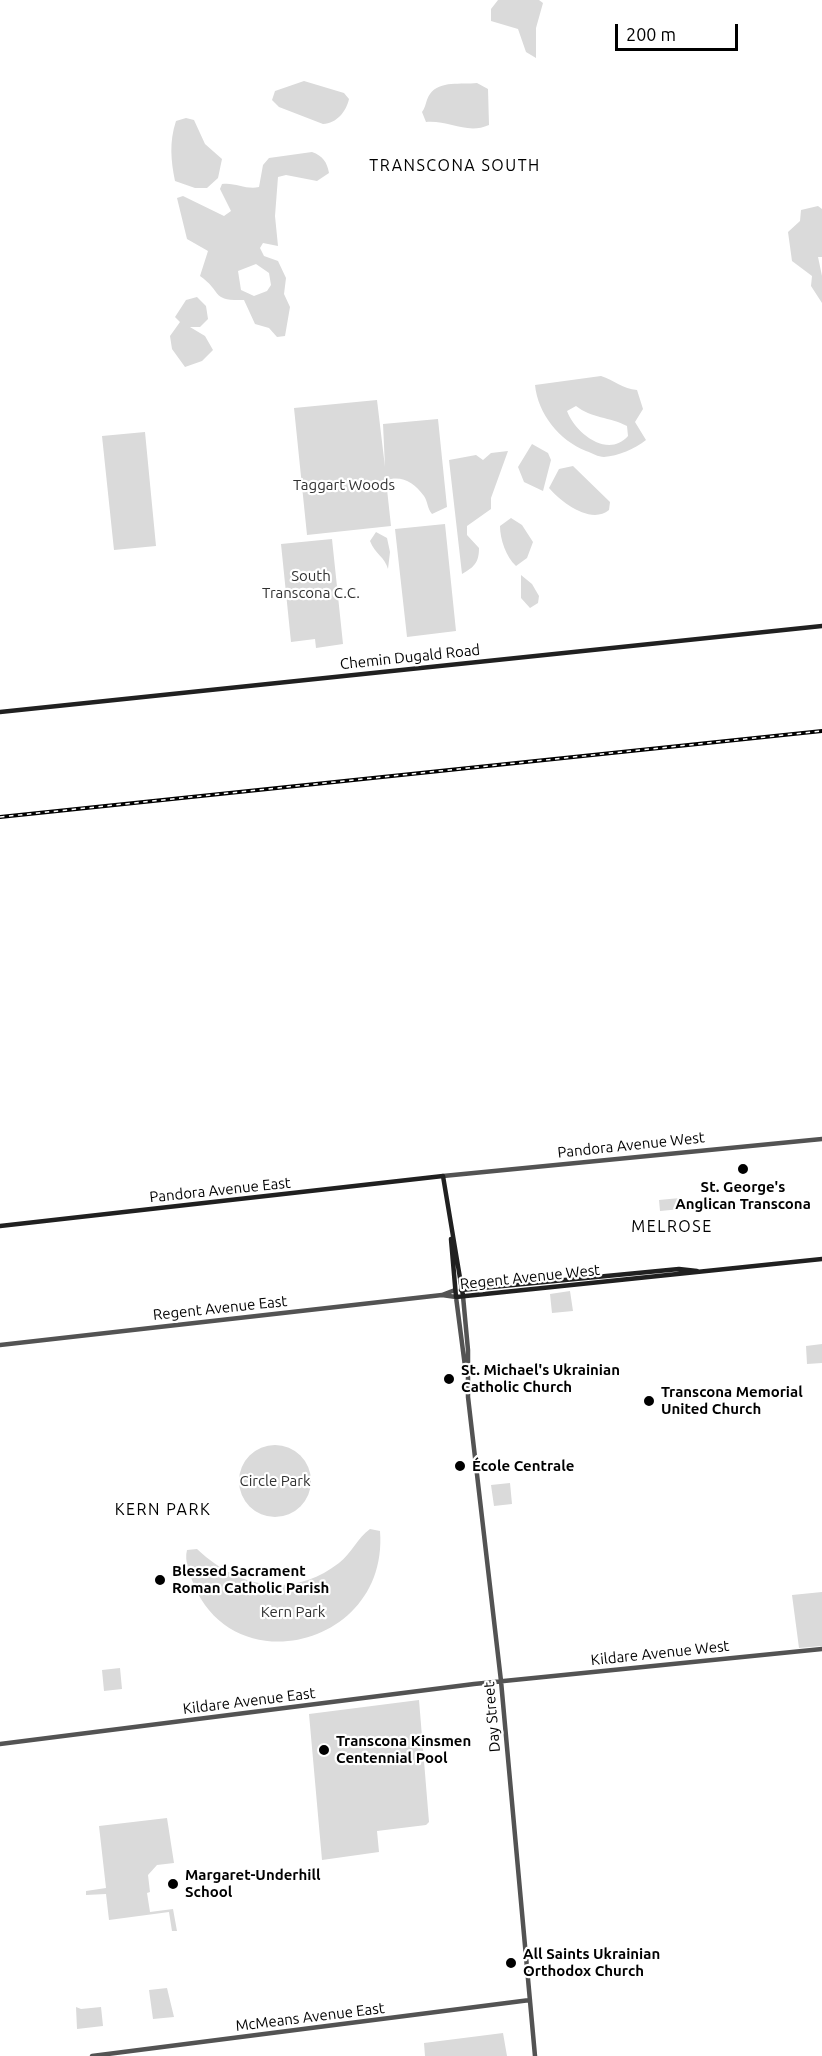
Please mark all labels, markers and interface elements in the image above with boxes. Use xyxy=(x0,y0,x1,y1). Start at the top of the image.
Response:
scale bar xyxy=(618,12,741,50)
text: 200 m xyxy=(626,24,676,44)
district label: TRANSCONA SOUTH xyxy=(369,156,541,176)
park label: Taggart Woods xyxy=(293,476,395,494)
park label: South Transcona C.C. xyxy=(262,567,360,602)
street label: Chemin Dugald Road xyxy=(339,641,481,673)
street label: Pandora Avenue West xyxy=(557,1128,705,1162)
marker: St. George's Anglican Transcona xyxy=(736,1162,750,1176)
street label: Pandora Avenue East xyxy=(148,1174,292,1206)
place label: St. George's Anglican Transcona xyxy=(675,1178,811,1213)
district label: MELROSE xyxy=(631,1217,713,1237)
street label: Regent Avenue West xyxy=(459,1261,601,1293)
street label: Regent Avenue East xyxy=(152,1292,288,1324)
place label: St. Michael's Ukrainian Catholic Church xyxy=(461,1361,620,1396)
marker: St. Michael's Ukrainian Catholic Church xyxy=(442,1372,456,1386)
place label: Transcona Memorial United Church xyxy=(661,1383,803,1418)
marker: Transcona Memorial United Church xyxy=(642,1394,656,1408)
place label: École Centrale xyxy=(472,1457,574,1475)
marker: École Centrale xyxy=(453,1459,467,1473)
park label: Circle Park xyxy=(240,1472,310,1490)
district label: KERN PARK xyxy=(115,1500,211,1520)
place label: Blessed Sacrament Roman Catholic Parish xyxy=(172,1562,329,1597)
marker: Blessed Sacrament Roman Catholic Parish xyxy=(153,1573,167,1587)
park label: Kern Park xyxy=(261,1603,325,1621)
street label: Kildare Avenue West xyxy=(590,1637,730,1669)
street label: Day Street xyxy=(480,1681,504,1753)
street label: Kildare Avenue East xyxy=(182,1684,316,1718)
place label: Transcona Kinsmen Centennial Pool xyxy=(336,1732,471,1767)
marker: Transcona Kinsmen Centennial Pool xyxy=(317,1743,331,1757)
place label: Margaret-Underhill School xyxy=(185,1866,320,1901)
marker: Margaret-Underhill School xyxy=(166,1877,180,1891)
place label: All Saints Ukrainian Orthodox Church xyxy=(523,1945,660,1980)
marker: All Saints Ukrainian Orthodox Church xyxy=(504,1956,518,1970)
street label: McMeans Avenue East xyxy=(234,1999,386,2035)

